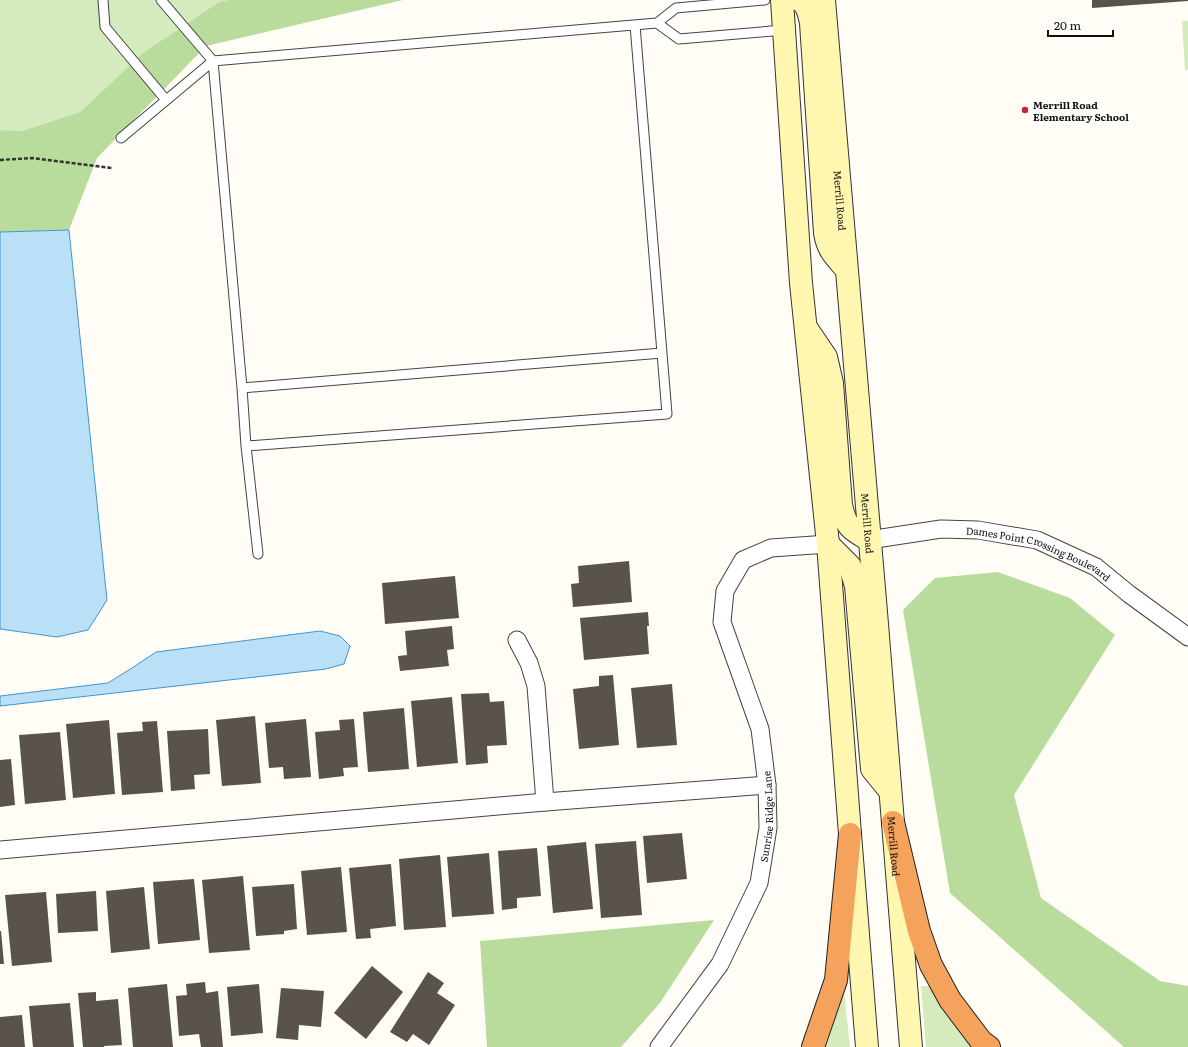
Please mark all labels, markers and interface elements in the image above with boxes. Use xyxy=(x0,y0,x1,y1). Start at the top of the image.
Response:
scale bar xyxy=(1048,12,1113,38)
text: 20 m xyxy=(1054,16,1081,34)
place label: Merrill Road Elementary School xyxy=(1033,97,1129,124)
marker: Merrill Road Elementary School xyxy=(1020,105,1030,115)
street label: Merrill Road xyxy=(831,169,851,231)
street label: Merrill Road xyxy=(858,492,878,554)
street label: Dames Point Crossing Boulevard xyxy=(966,522,1115,584)
street label: Sunrise Ridge Lane xyxy=(755,770,776,863)
street label: Merrill Road xyxy=(885,815,905,877)

